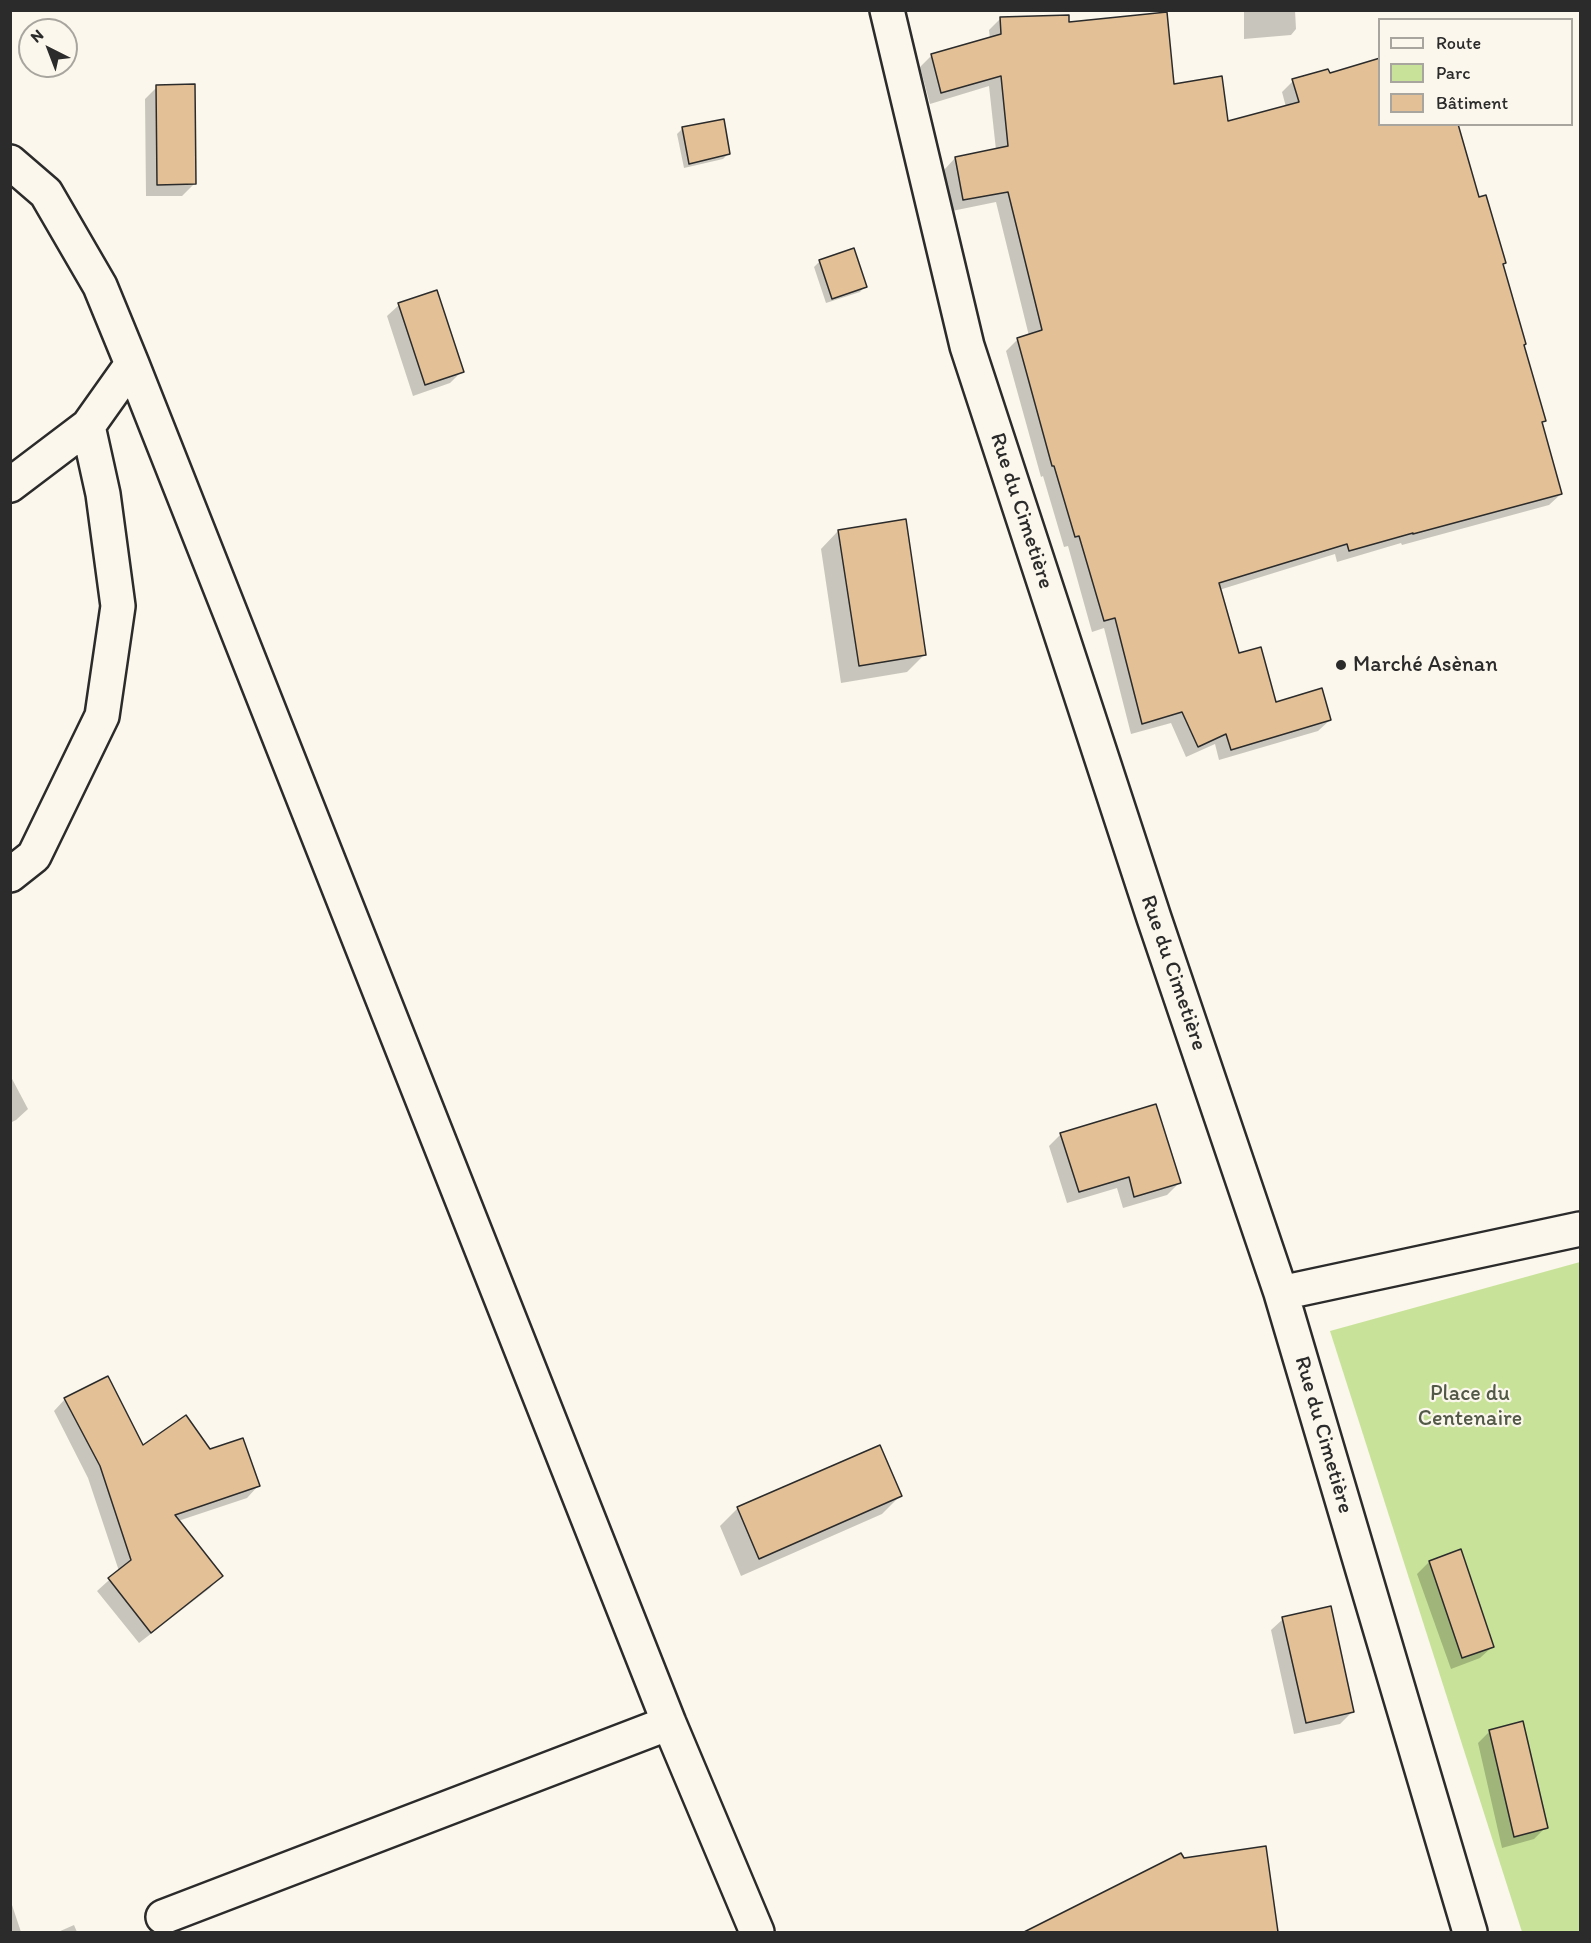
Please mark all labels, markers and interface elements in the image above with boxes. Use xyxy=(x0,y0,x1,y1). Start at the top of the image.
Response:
north arrow xyxy=(18,18,78,78)
legend xyxy=(1378,18,1573,126)
text: N xyxy=(27,25,47,46)
text: Route xyxy=(1436,32,1481,54)
text: Parc xyxy=(1436,62,1470,84)
text: Bâtiment xyxy=(1436,92,1508,114)
street label: Rue du Cimetière xyxy=(983,430,1059,592)
place label: Marché Asènan xyxy=(1353,652,1498,678)
marker: Marché Asènan xyxy=(1334,658,1348,672)
street label: Rue du Cimetière xyxy=(1134,892,1212,1054)
street label: Rue du Cimetière xyxy=(1288,1353,1358,1517)
park label: Place du Centenaire xyxy=(1418,1381,1522,1432)

